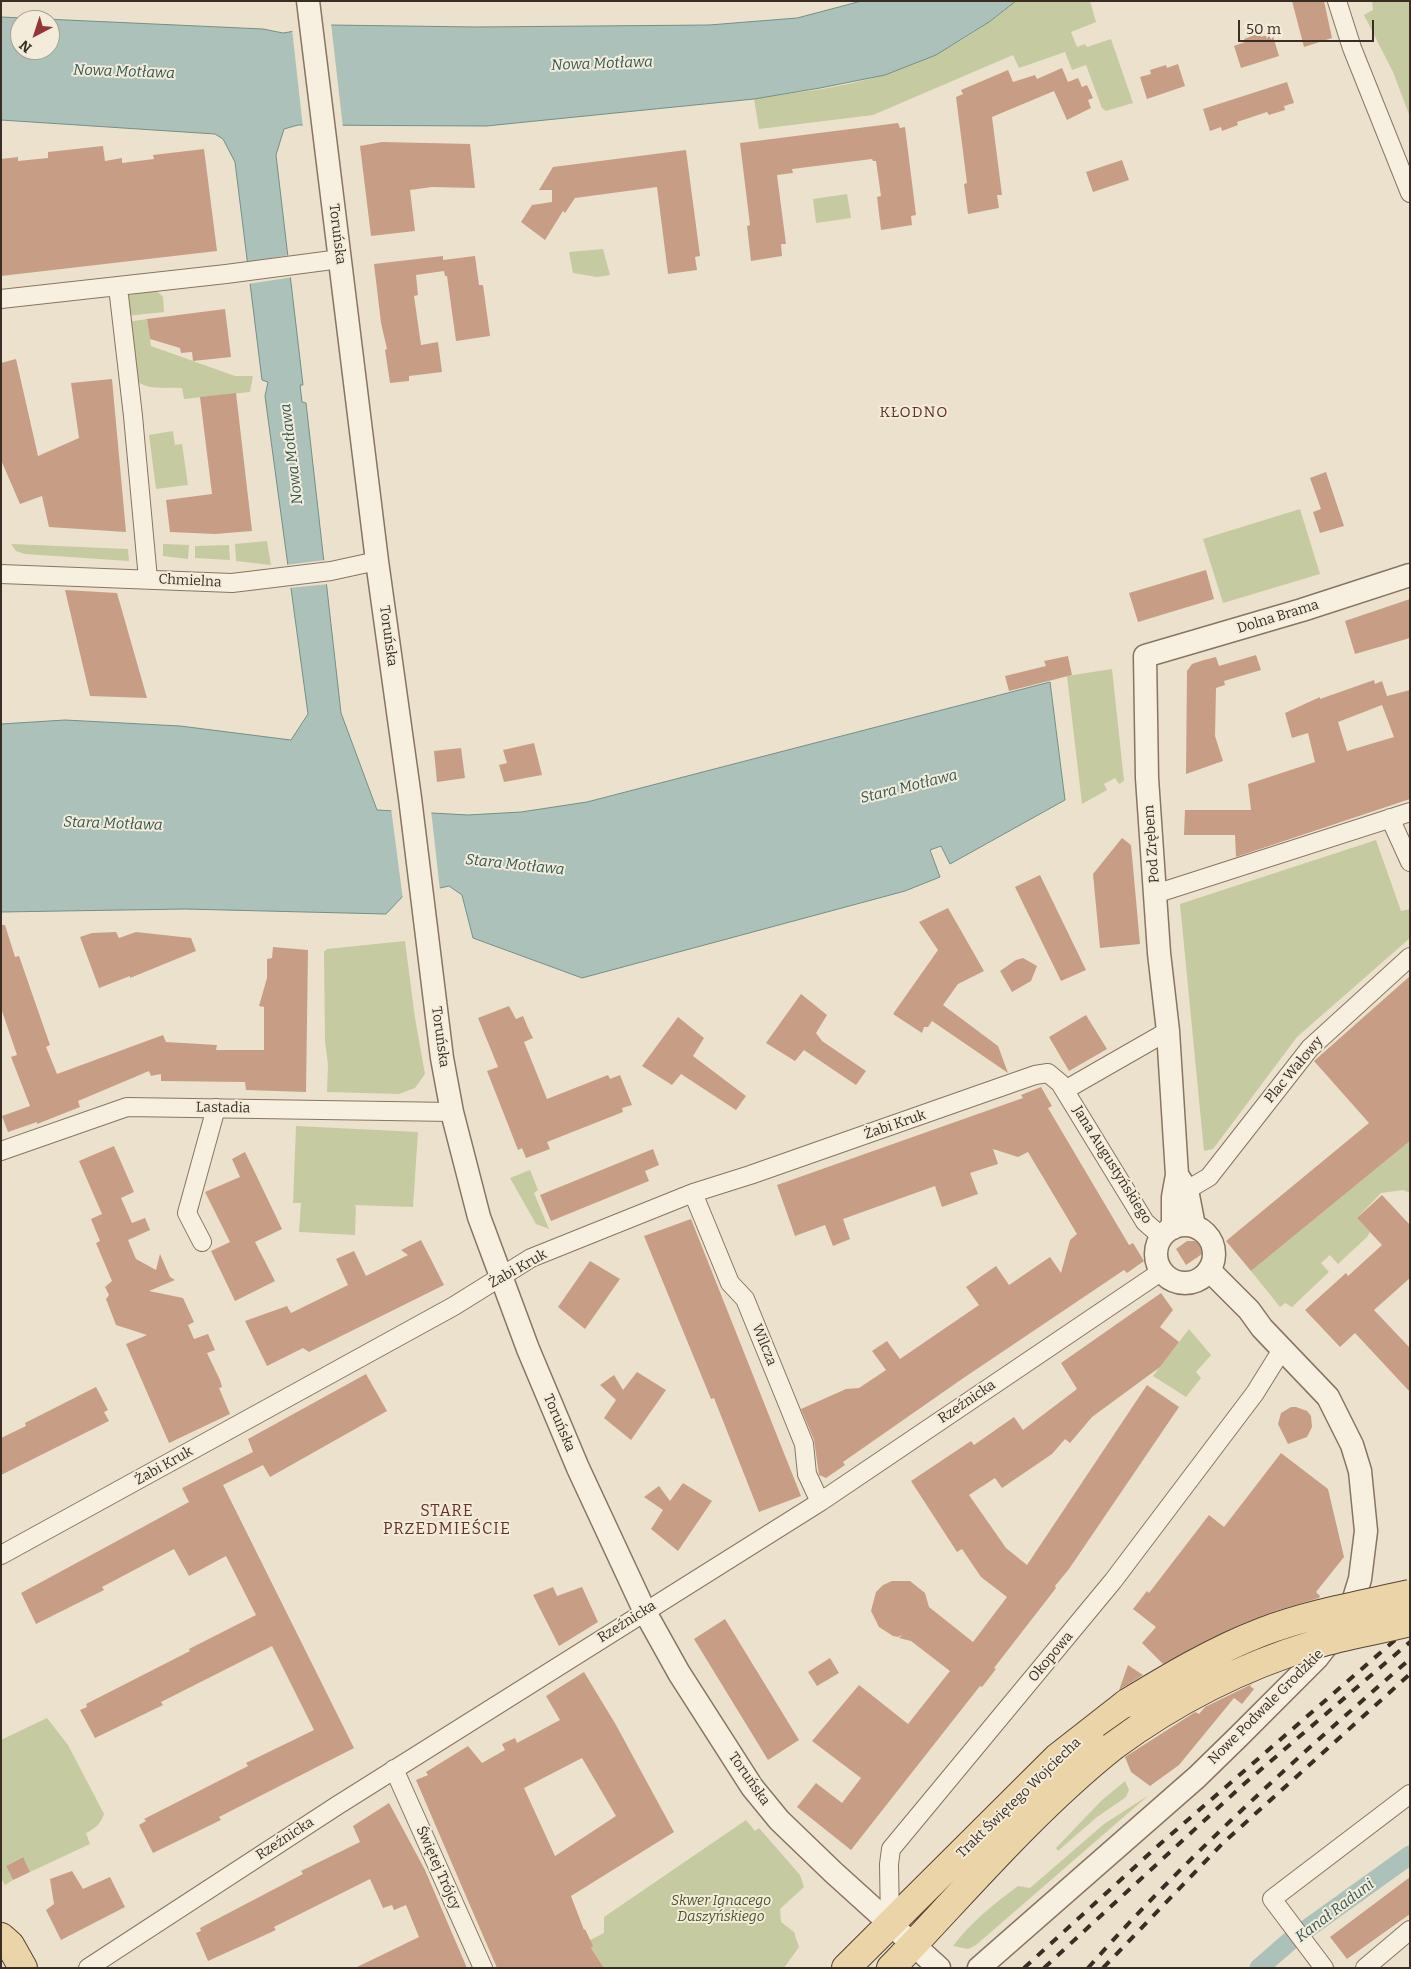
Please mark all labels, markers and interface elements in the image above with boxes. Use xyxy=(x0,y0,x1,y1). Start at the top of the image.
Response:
north arrow xyxy=(10,10,60,60)
scale bar xyxy=(1241,10,1377,42)
text: 50 m xyxy=(1246,20,1281,38)
text: N xyxy=(16,36,35,56)
water label: Nowa Motława xyxy=(551,53,653,75)
water label: Nowa Motława xyxy=(73,61,175,83)
street label: Toruńska xyxy=(325,203,349,265)
water label: Nowa Motława xyxy=(277,402,307,506)
district label: KŁODNO xyxy=(879,404,949,422)
street label: Chmielna xyxy=(158,571,222,591)
street label: Dolna Brama xyxy=(1235,597,1321,637)
street label: Toruńska xyxy=(375,605,401,667)
water label: Stara Motława xyxy=(859,766,959,808)
street label: Pod Zrębem xyxy=(1141,804,1163,884)
water label: Stara Motława xyxy=(63,813,163,835)
water label: Stara Motława xyxy=(465,851,565,879)
street label: Toruńska xyxy=(427,1006,453,1068)
street label: Plac Wałowy xyxy=(1261,1033,1327,1107)
street label: Lastadia xyxy=(196,1099,250,1117)
street label: Jana Augustyńskiego xyxy=(1069,1103,1155,1227)
street label: Żabi Kruk xyxy=(862,1107,928,1143)
street label: Żabi Kruk xyxy=(486,1246,550,1292)
street label: Wilcza xyxy=(748,1322,780,1368)
street label: Rzeźnicka xyxy=(935,1377,999,1427)
street label: Toruńska xyxy=(539,1392,579,1454)
street label: Żabi Kruk xyxy=(132,1443,196,1489)
district label: STARE PRZEDMIEŚCIE xyxy=(382,1502,512,1540)
street label: Rzeźnicka xyxy=(595,1598,659,1646)
street label: Okopowa xyxy=(1025,1628,1077,1686)
street label: Nowe Podwale Grodzkie xyxy=(1205,1646,1327,1768)
street label: Trakt Świętego Wojciecha xyxy=(953,1734,1085,1862)
street label: Toruńska xyxy=(725,1749,773,1809)
street label: Rzeźnicka xyxy=(253,1814,317,1864)
street label: Świętej Trójcy xyxy=(412,1824,464,1912)
water label: Kanał Raduni xyxy=(1292,1876,1378,1946)
park label: Skwer Ignacego Daszyńskiego xyxy=(671,1893,771,1925)

